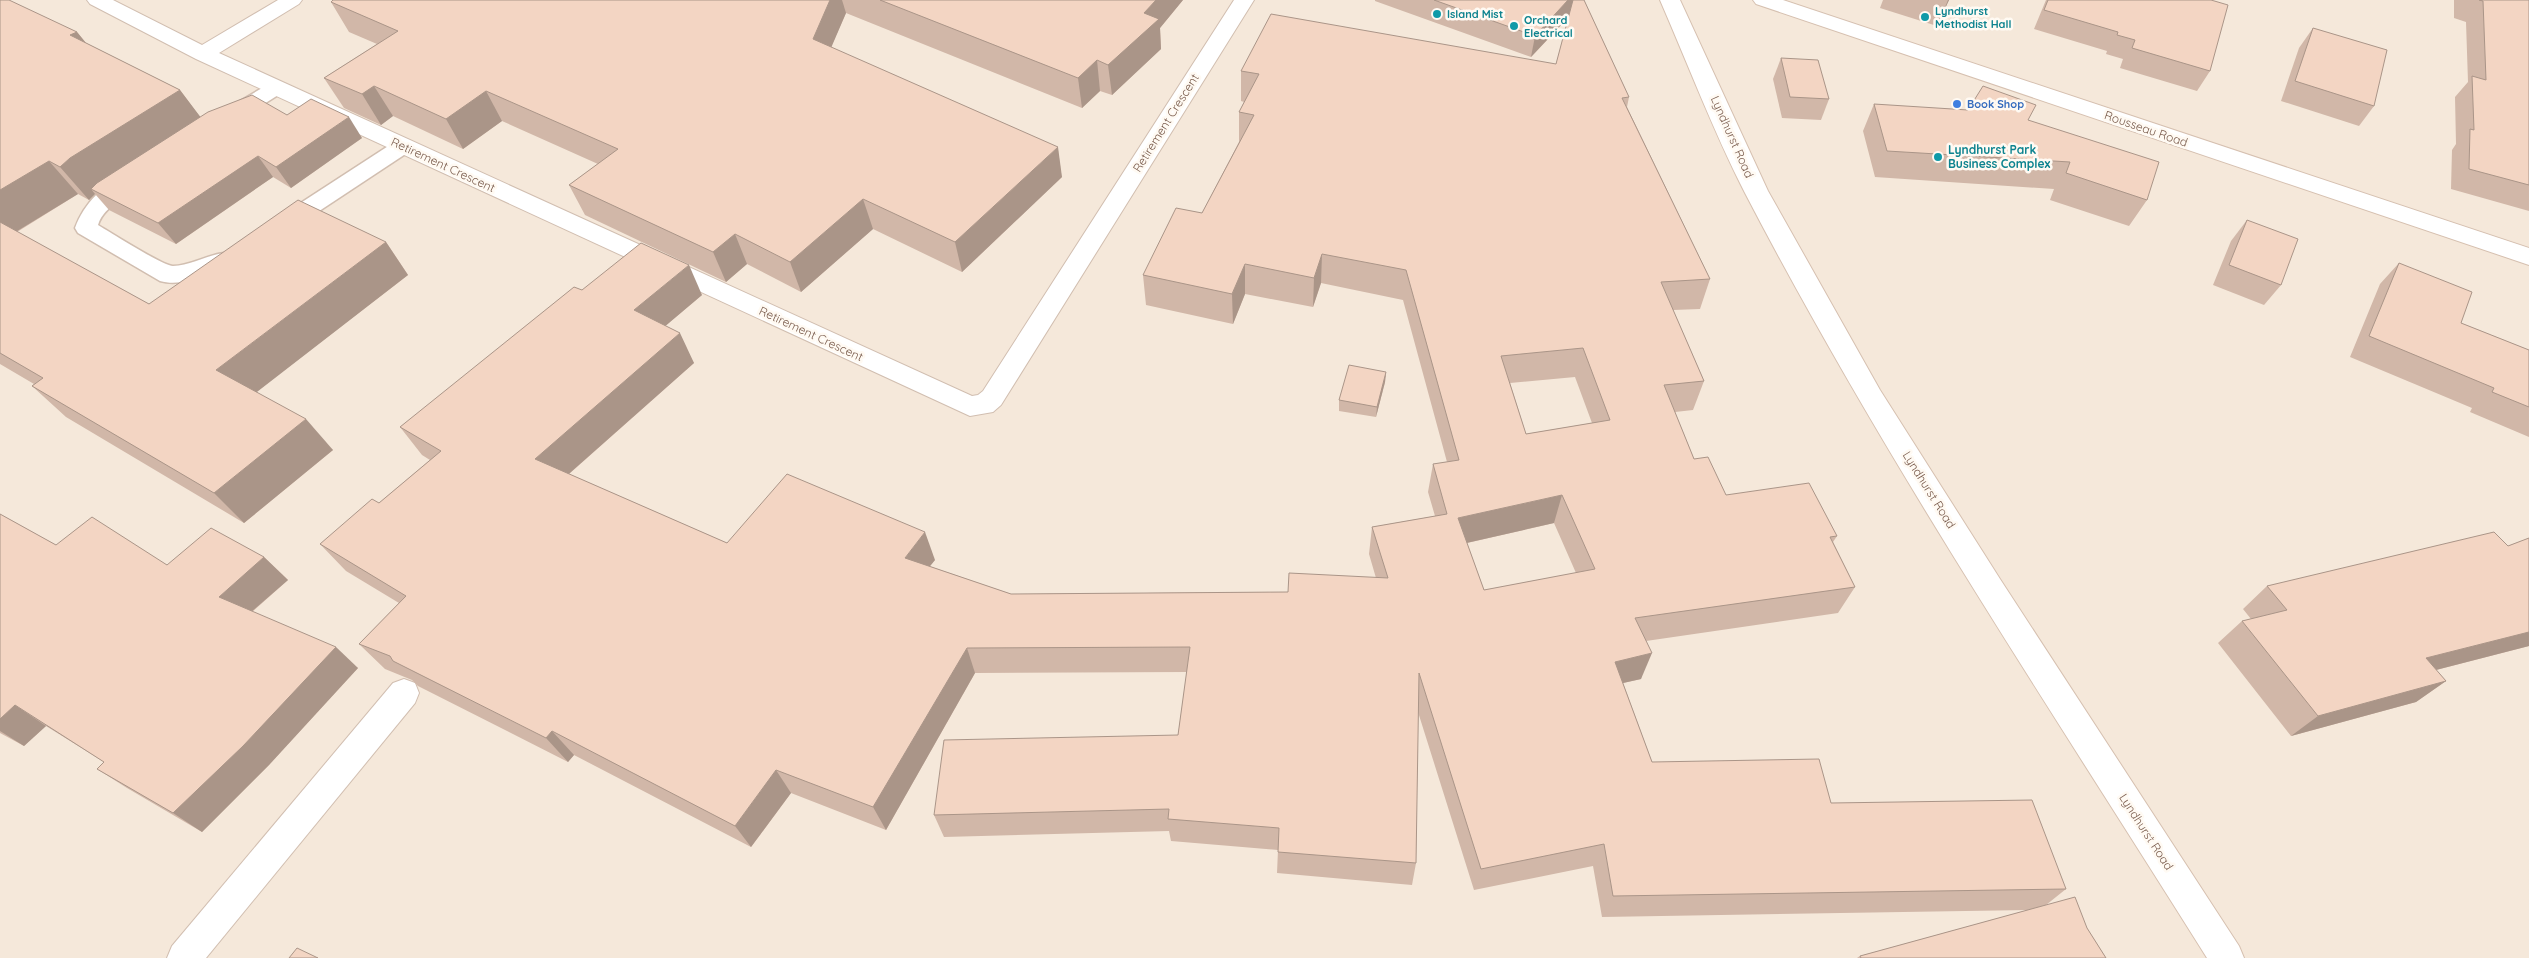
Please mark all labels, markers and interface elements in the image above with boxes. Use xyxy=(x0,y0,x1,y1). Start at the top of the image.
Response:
place label: Lyndhurst Methodist Hall xyxy=(1935,4,2011,31)
place label: Island Mist xyxy=(1447,7,1503,21)
marker: Island Mist xyxy=(1431,8,1443,20)
marker: Lyndhurst Methodist Hall xyxy=(1919,11,1931,23)
place label: Orchard Electrical xyxy=(1524,13,1573,40)
marker: Orchard Electrical xyxy=(1508,20,1520,32)
street label: Retirement Crescent xyxy=(1129,71,1202,175)
street label: Lyndhurst Road xyxy=(1708,93,1757,180)
place label: Book Shop xyxy=(1967,97,2024,111)
marker: Book Shop xyxy=(1951,98,1963,110)
street label: Rousseau Road xyxy=(2103,107,2190,150)
street label: Retirement Crescent xyxy=(389,134,498,195)
place label: Lyndhurst Park Business Complex xyxy=(1948,142,2050,171)
marker: Lyndhurst Park Business Complex xyxy=(1932,151,1944,163)
street label: Retirement Crescent xyxy=(757,303,866,364)
street label: Lyndhurst Road xyxy=(1900,448,1959,531)
street label: Lyndhurst Road xyxy=(2116,791,2177,873)

